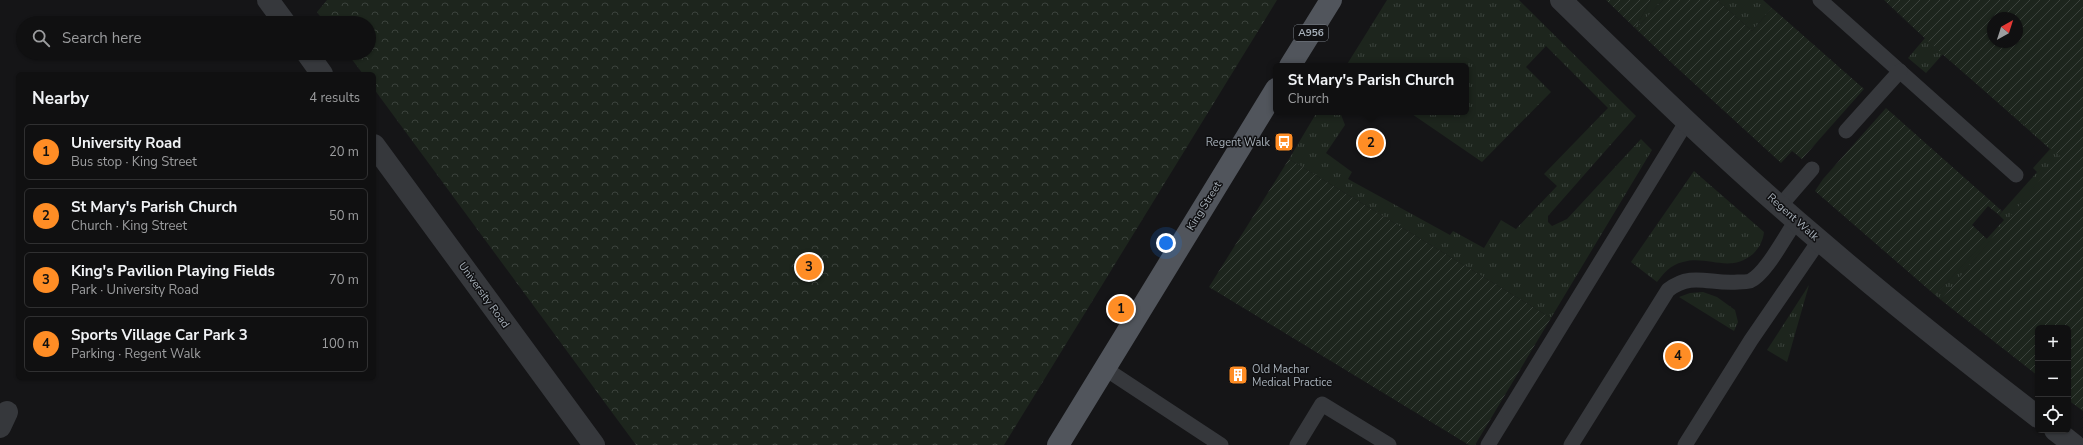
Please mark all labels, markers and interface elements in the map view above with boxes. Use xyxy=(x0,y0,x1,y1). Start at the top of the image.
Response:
north arrow xyxy=(1987,12,2023,48)
search box xyxy=(16,16,376,60)
road number: A956 xyxy=(1294,25,1328,41)
icon: search xyxy=(30,27,52,49)
text: Search here xyxy=(62,28,142,48)
popup xyxy=(1273,63,1469,115)
text: St Mary's Parish Church xyxy=(1288,70,1454,90)
text: Nearby xyxy=(32,87,89,110)
text: 4 results xyxy=(309,89,360,107)
text: Church xyxy=(1288,90,1329,108)
pin: 2 xyxy=(1358,128,1384,158)
bus stop icon: Regent Walk xyxy=(1273,131,1295,153)
text: University Road xyxy=(71,133,181,153)
place label: Regent Walk xyxy=(1206,135,1270,150)
text: 1 xyxy=(42,143,50,161)
text: 20 m xyxy=(329,143,359,161)
text: Bus stop · King Street xyxy=(71,153,197,171)
street label: King Street xyxy=(1183,179,1225,233)
street label: Regent Walk xyxy=(1764,190,1822,244)
text: St Mary's Parish Church xyxy=(71,197,237,217)
text: 2 xyxy=(42,207,50,225)
text: 50 m xyxy=(329,207,359,225)
text: Church · King Street xyxy=(71,217,187,235)
your location xyxy=(1156,233,1176,253)
pin: 3 xyxy=(796,252,822,282)
street label: University Road xyxy=(455,259,513,331)
text: King's Pavilion Playing Fields xyxy=(71,261,275,281)
text: 3 xyxy=(42,271,50,289)
text: 70 m xyxy=(329,271,359,289)
text: Park · University Road xyxy=(71,281,199,299)
pin: 1 xyxy=(1108,294,1134,324)
text: Sports Village Car Park 3 xyxy=(71,325,248,345)
map controls xyxy=(2035,325,2071,433)
button: + xyxy=(2035,325,2071,361)
text: 4 xyxy=(42,335,50,353)
text: 100 m xyxy=(321,335,359,353)
pin: 4 xyxy=(1665,341,1691,371)
text: Parking · Regent Walk xyxy=(71,345,201,363)
button: − xyxy=(2035,361,2071,397)
place label: Old Machar Medical Practice xyxy=(1252,362,1332,390)
building icon: Old Machar Medical Practice xyxy=(1227,364,1249,386)
button: locate xyxy=(2035,397,2071,433)

